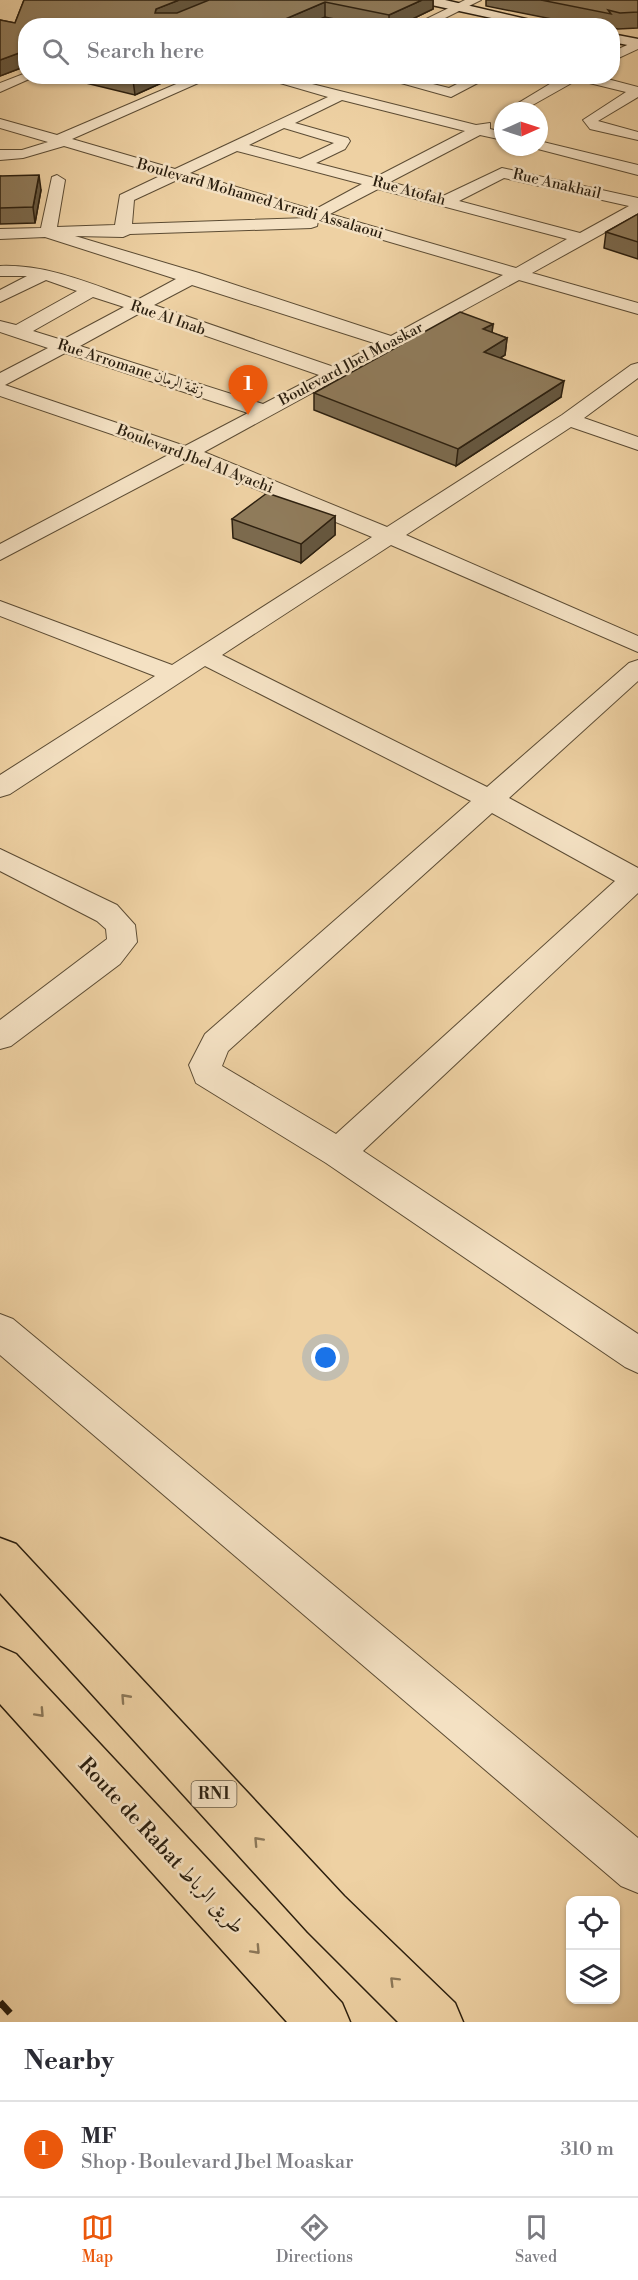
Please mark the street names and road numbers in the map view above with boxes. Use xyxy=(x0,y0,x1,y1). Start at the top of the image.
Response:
street label: Boulevard Mohamed Arradi Assalaoui xyxy=(134,154,386,243)
street label: Rue Anakhail xyxy=(511,165,604,204)
street label: Rue Atofah xyxy=(370,172,448,210)
street label: Rue Al Inab xyxy=(128,296,208,340)
street label: Boulevard Jbel Moaskar xyxy=(274,318,427,411)
street label: Rue Arromane زنقة الرمان xyxy=(55,335,207,401)
street label: Boulevard Jbel Al Ayachi xyxy=(113,420,276,498)
street label: Route de Rabat طريق الرباط xyxy=(72,1752,250,1940)
road number: RN1 xyxy=(192,1781,236,1807)

